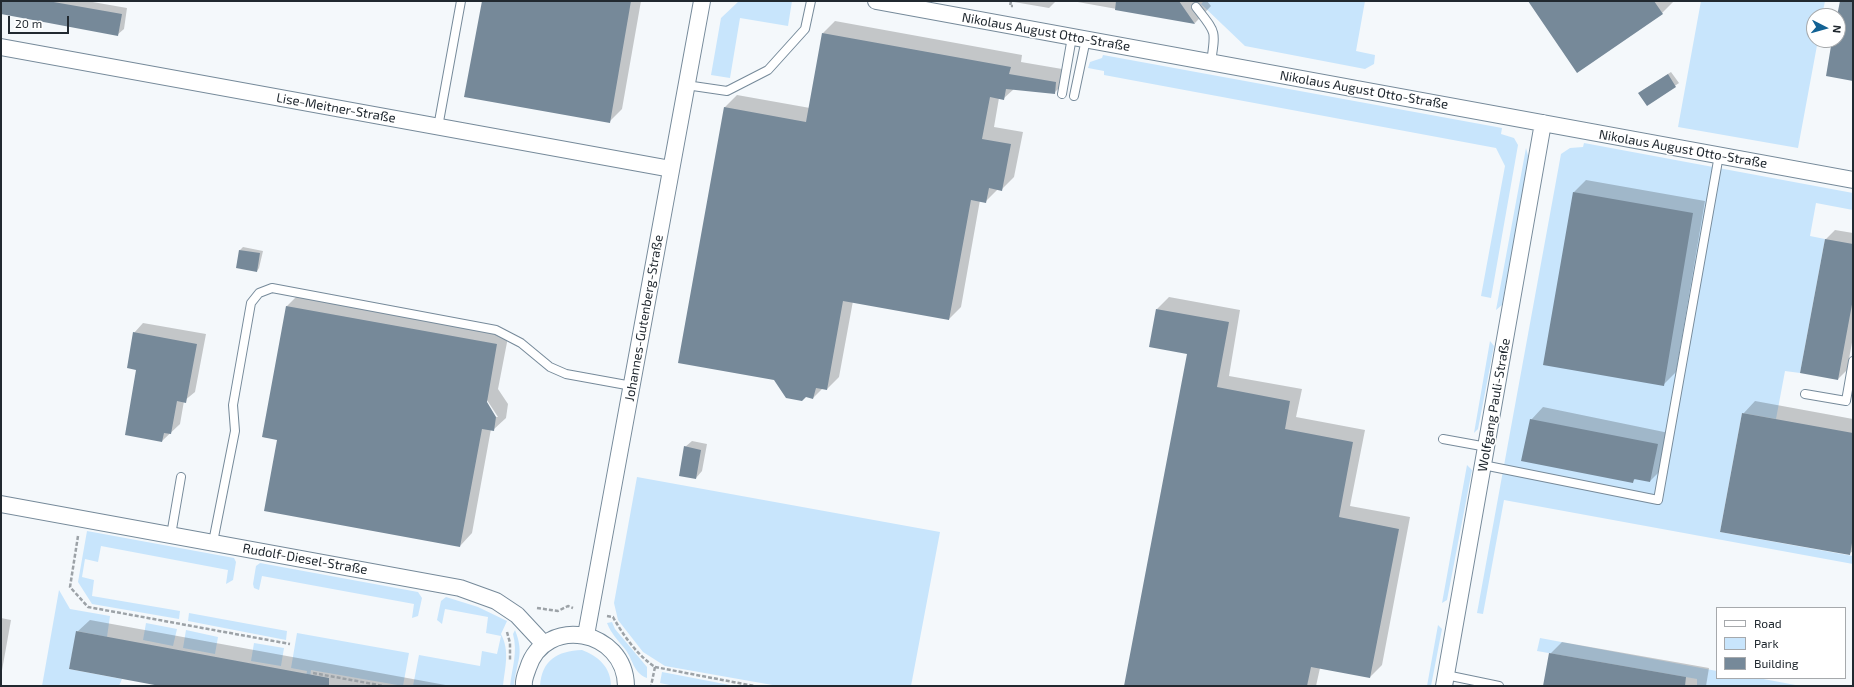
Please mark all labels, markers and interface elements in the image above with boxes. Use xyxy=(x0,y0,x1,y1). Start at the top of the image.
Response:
scale bar xyxy=(10,8,71,34)
north arrow xyxy=(1806,8,1846,48)
street label: Nikolaus August Otto-Straße xyxy=(961,10,1131,54)
text: 20 m xyxy=(15,16,42,30)
text: N xyxy=(1831,25,1844,34)
street label: Nikolaus August Otto-Straße xyxy=(1279,68,1449,112)
street label: Lise-Meitner-Straße xyxy=(275,90,397,126)
street label: Nikolaus August Otto-Straße xyxy=(1598,127,1768,171)
street label: Johannes-Gutenberg-Straße xyxy=(622,234,666,402)
street label: Wolfgang Pauli-Straße xyxy=(1475,337,1513,473)
street label: Rudolf-Diesel-Straße xyxy=(241,540,369,578)
legend xyxy=(1716,607,1846,679)
text: Road xyxy=(1754,616,1782,630)
text: Park xyxy=(1754,636,1779,650)
text: Building xyxy=(1754,656,1798,670)

